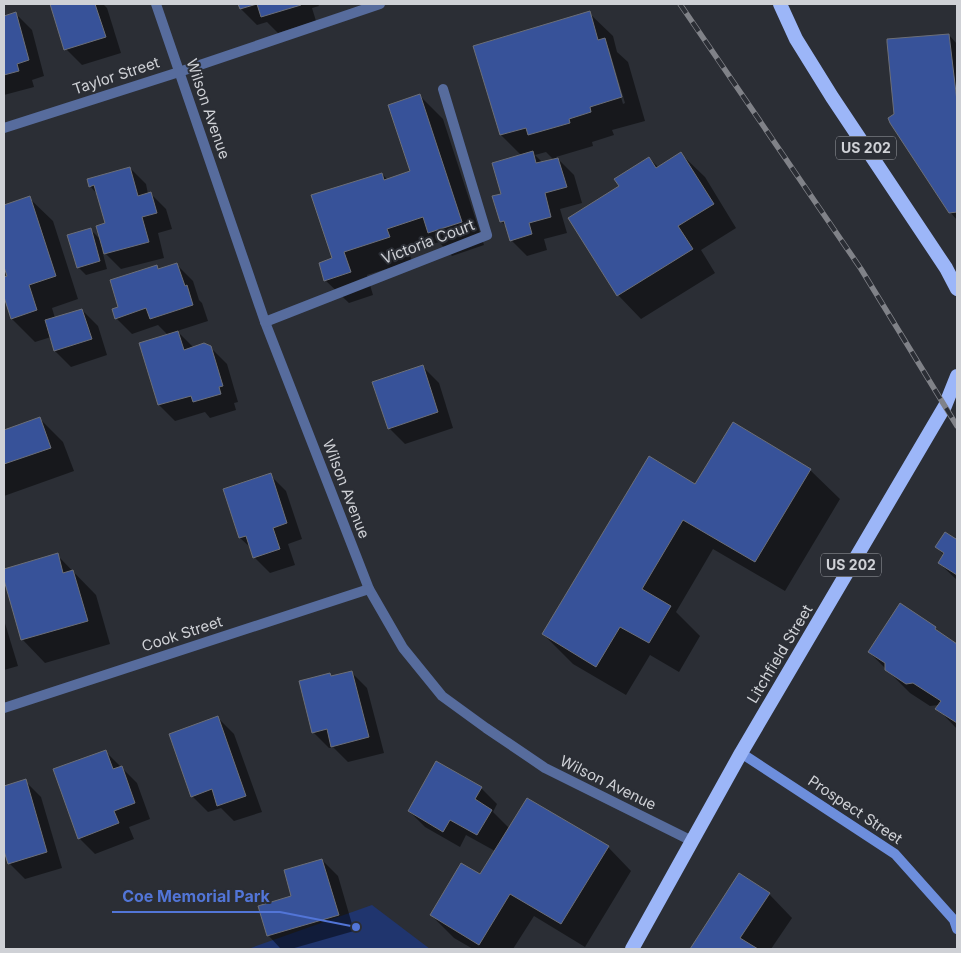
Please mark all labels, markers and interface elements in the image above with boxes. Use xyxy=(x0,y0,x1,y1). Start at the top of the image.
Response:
street label: Taylor Street xyxy=(70,53,162,98)
street label: Wilson Avenue xyxy=(182,56,235,161)
road number: US 202 xyxy=(836,136,896,160)
street label: Victoria Court xyxy=(379,215,477,268)
street label: Wilson Avenue xyxy=(319,437,374,541)
road number: US 202 xyxy=(821,554,881,576)
street label: Litchfield Street xyxy=(743,601,817,706)
street label: Cook Street xyxy=(139,612,225,655)
street label: Wilson Avenue xyxy=(557,751,659,814)
street label: Prospect Street xyxy=(804,771,906,848)
callout: Coe Memorial Park xyxy=(112,881,280,912)
text: Coe Memorial Park xyxy=(122,886,271,906)

